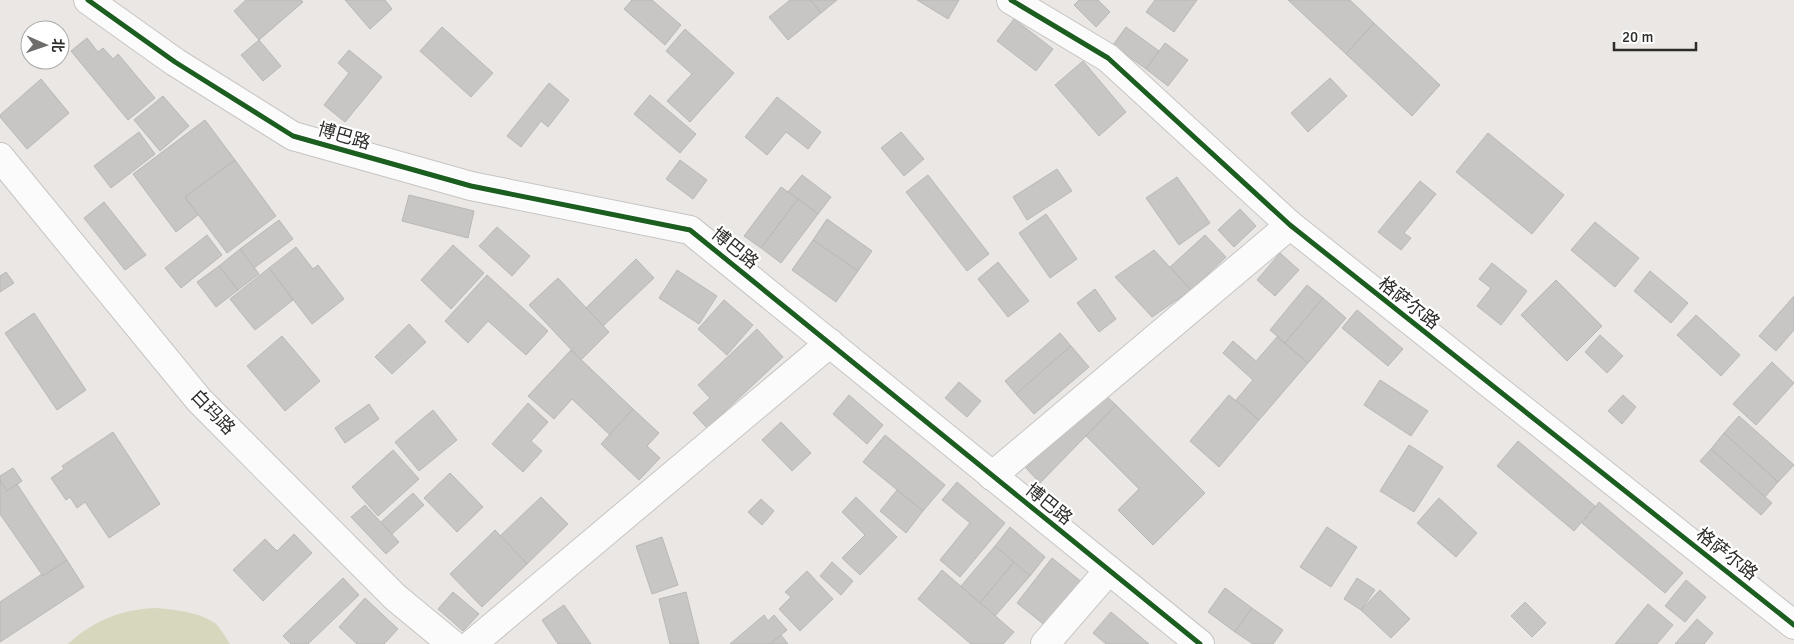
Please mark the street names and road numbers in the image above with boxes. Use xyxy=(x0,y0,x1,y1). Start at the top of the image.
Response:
street label: 博巴路 xyxy=(315,118,373,154)
street label: 博巴路 xyxy=(707,222,763,274)
street label: 格萨尔路 xyxy=(1374,272,1444,334)
street label: 白玛路 xyxy=(186,385,240,439)
street label: 博巴路 xyxy=(1021,478,1077,530)
street label: 格萨尔路 xyxy=(1692,523,1762,585)

